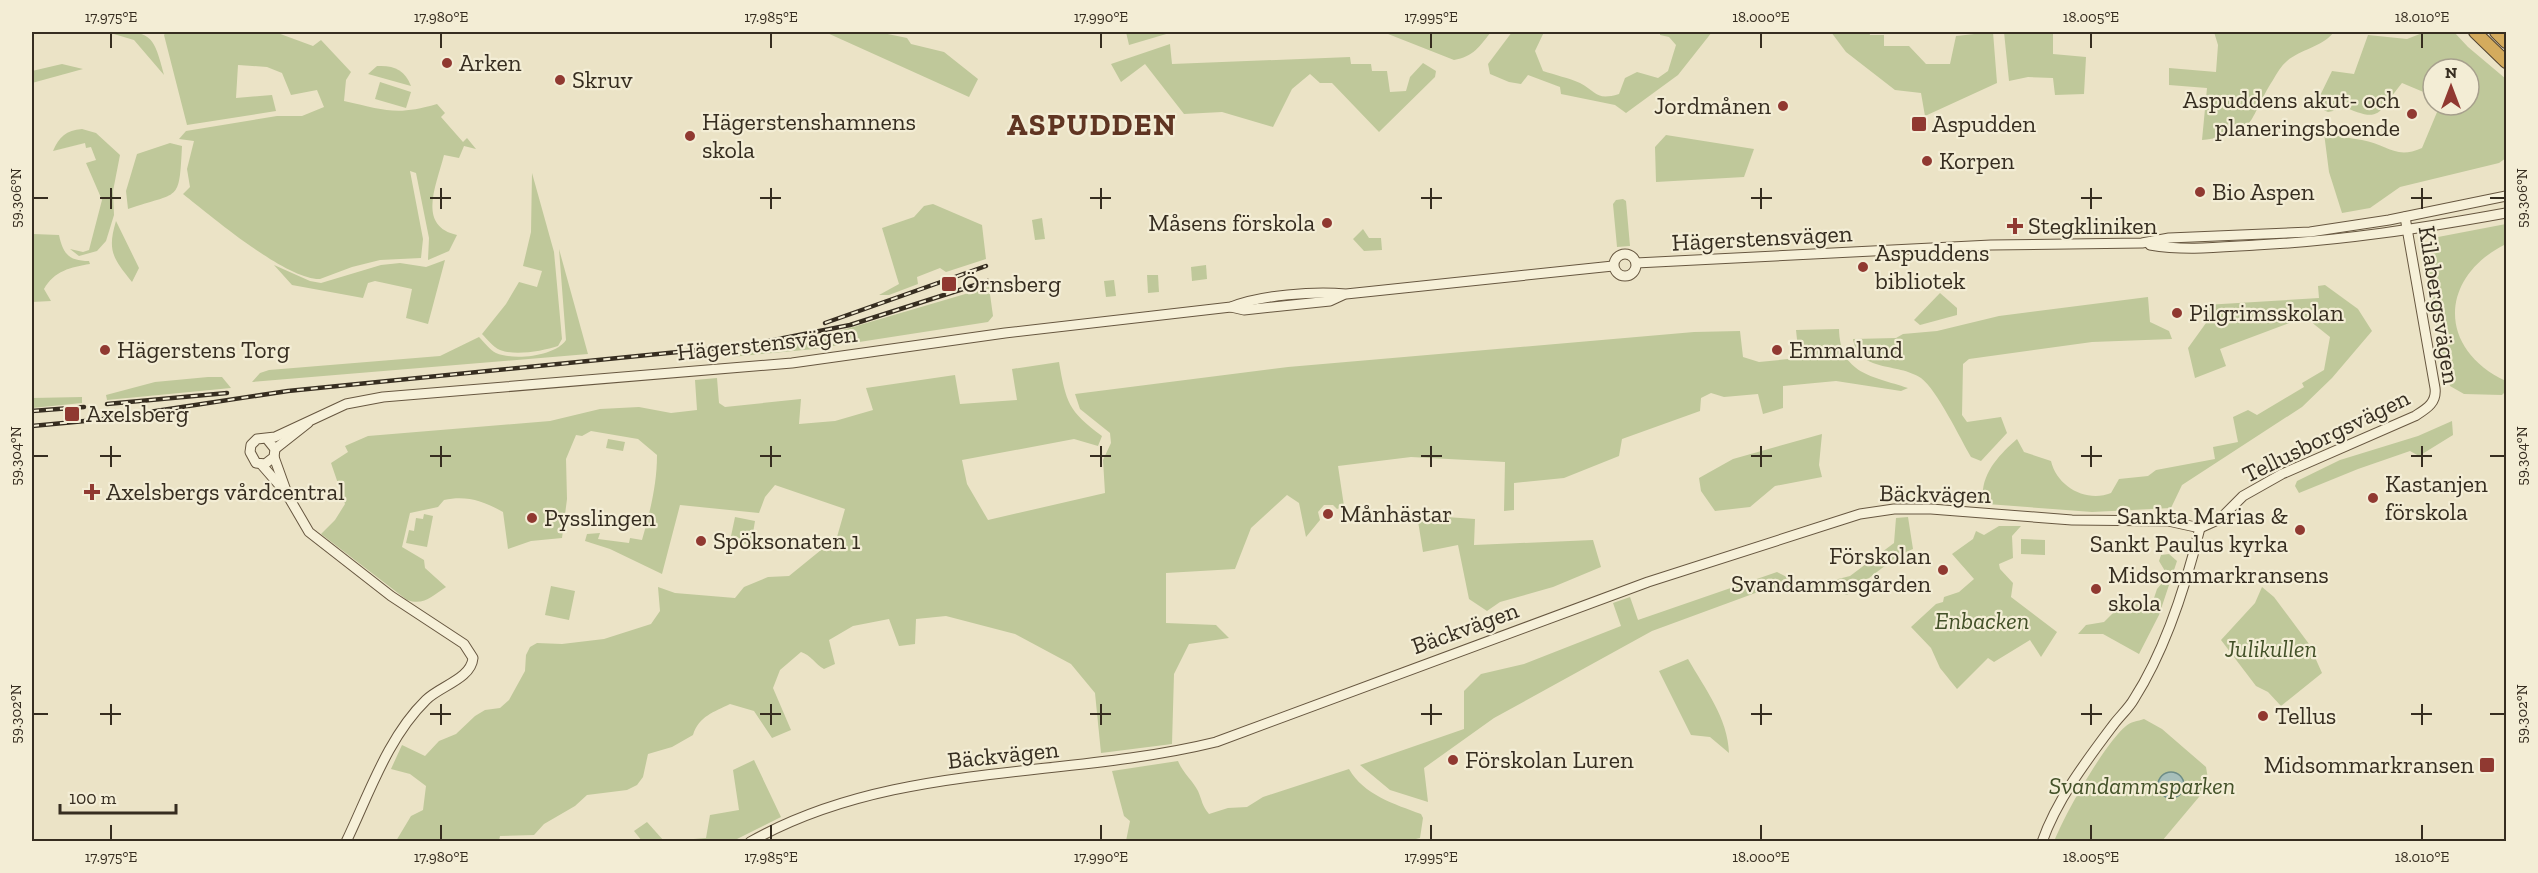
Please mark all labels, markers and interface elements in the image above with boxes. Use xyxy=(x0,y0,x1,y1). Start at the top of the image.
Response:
text: 17.975°E xyxy=(85,8,137,26)
text: 17.980°E xyxy=(414,8,468,26)
text: 17.985°E xyxy=(744,8,798,26)
text: 17.990°E xyxy=(1074,8,1128,26)
text: 17.995°E xyxy=(1404,8,1458,26)
text: 18.000°E xyxy=(1732,8,1790,26)
text: 18.005°E xyxy=(2063,8,2119,26)
text: 18.010°E xyxy=(2395,8,2449,26)
place label: Arken xyxy=(459,48,522,77)
marker: Arken xyxy=(440,56,454,70)
north arrow xyxy=(2421,57,2481,117)
text: N xyxy=(2445,63,2457,82)
place label: Skruv xyxy=(572,65,633,94)
marker: Skruv xyxy=(553,73,567,87)
place label: Aspuddens akut- och planeringsboende xyxy=(2183,85,2401,142)
place label: Jordmånen xyxy=(1654,91,1771,120)
marker: Jordmånen xyxy=(1776,99,1790,113)
place label: Hägerstenshamnens skola xyxy=(702,107,916,164)
district label: ASPUDDEN xyxy=(1007,107,1177,143)
marker: Aspuddens akut- och planeringsboende xyxy=(2405,107,2419,121)
place label: Aspudden xyxy=(1932,109,2036,138)
marker: Aspudden xyxy=(1910,115,1928,133)
marker: Hägerstenshamnens skola xyxy=(683,129,697,143)
place label: Korpen xyxy=(1939,146,2015,175)
marker: Korpen xyxy=(1920,154,1934,168)
text: 59.306°N xyxy=(7,168,25,228)
text: 59.306°N xyxy=(2513,168,2531,228)
place label: Bio Aspen xyxy=(2212,177,2315,206)
marker: Bio Aspen xyxy=(2193,185,2207,199)
place label: Måsens förskola xyxy=(1148,208,1315,237)
place label: Stegkliniken xyxy=(2028,211,2158,240)
marker: Måsens förskola xyxy=(1320,216,1334,230)
marker: Stegkliniken xyxy=(2006,217,2024,235)
street label: Hägerstensvägen xyxy=(1671,218,1853,257)
street label: Kilabergsvägen xyxy=(2413,224,2466,386)
place label: Aspuddens bibliotek xyxy=(1874,238,1990,295)
marker: Aspuddens bibliotek xyxy=(1856,260,1870,274)
place label: Örnsberg xyxy=(962,269,1061,298)
marker: Örnsberg xyxy=(940,275,958,293)
place label: Pilgrimsskolan xyxy=(2189,298,2344,327)
marker: Pilgrimsskolan xyxy=(2170,306,2184,320)
street label: Hägerstensvägen xyxy=(675,319,859,366)
place label: Hägerstens Torg xyxy=(117,335,290,364)
place label: Emmalund xyxy=(1789,335,1903,364)
marker: Hägerstens Torg xyxy=(98,343,112,357)
marker: Emmalund xyxy=(1770,343,1784,357)
street label: Tellusborgsvägen xyxy=(2238,382,2414,489)
place label: Axelsberg xyxy=(86,399,189,428)
marker: Axelsberg xyxy=(63,405,81,423)
text: 59.304°N xyxy=(7,426,25,486)
text: 59.304°N xyxy=(2513,426,2531,486)
place label: Kastanjen förskola xyxy=(2385,469,2488,526)
place label: Axelsbergs vårdcentral xyxy=(106,477,345,506)
street label: Bäckvägen xyxy=(1879,478,1991,509)
marker: Axelsbergs vårdcentral xyxy=(83,483,101,501)
marker: Kastanjen förskola xyxy=(2366,491,2380,505)
place label: Månhästar xyxy=(1340,499,1452,528)
place label: Sankta Marias & Sankt Paulus kyrka xyxy=(2090,501,2288,558)
place label: Pysslingen xyxy=(544,503,656,532)
marker: Månhästar xyxy=(1321,507,1335,521)
marker: Pysslingen xyxy=(525,511,539,525)
marker: Sankta Marias & Sankt Paulus kyrka xyxy=(2293,523,2307,537)
place label: Spöksonaten 1 xyxy=(713,526,861,555)
marker: Spöksonaten 1 xyxy=(694,534,708,548)
place label: Förskolan Svandammsgården xyxy=(1731,541,1931,598)
place label: Midsommarkransens skola xyxy=(2108,560,2329,617)
marker: Förskolan Svandammsgården xyxy=(1936,563,1950,577)
marker: Midsommarkransens skola xyxy=(2089,582,2103,596)
street label: Bäckvägen xyxy=(1407,595,1522,660)
park label: Enbacken xyxy=(1935,606,2029,635)
park label: Julikullen xyxy=(2224,634,2317,663)
text: 59.302°N xyxy=(7,684,25,744)
text: 59.302°N xyxy=(2513,684,2531,744)
place label: Tellus xyxy=(2275,701,2336,730)
marker: Tellus xyxy=(2256,709,2270,723)
street label: Bäckvägen xyxy=(946,734,1060,775)
place label: Förskolan Luren xyxy=(1465,745,1634,774)
place label: Midsommarkransen xyxy=(2264,750,2474,779)
marker: Förskolan Luren xyxy=(1446,753,1460,767)
marker: Midsommarkransen xyxy=(2478,756,2496,774)
park label: Svandammsparken xyxy=(2049,771,2235,800)
scale bar xyxy=(60,777,176,815)
text: 100 m xyxy=(69,787,117,809)
text: 17.975°E xyxy=(85,848,137,866)
text: 17.980°E xyxy=(414,848,468,866)
text: 17.985°E xyxy=(744,848,798,866)
text: 17.990°E xyxy=(1074,848,1128,866)
text: 17.995°E xyxy=(1404,848,1458,866)
text: 18.000°E xyxy=(1732,848,1790,866)
text: 18.005°E xyxy=(2063,848,2119,866)
text: 18.010°E xyxy=(2395,848,2449,866)

